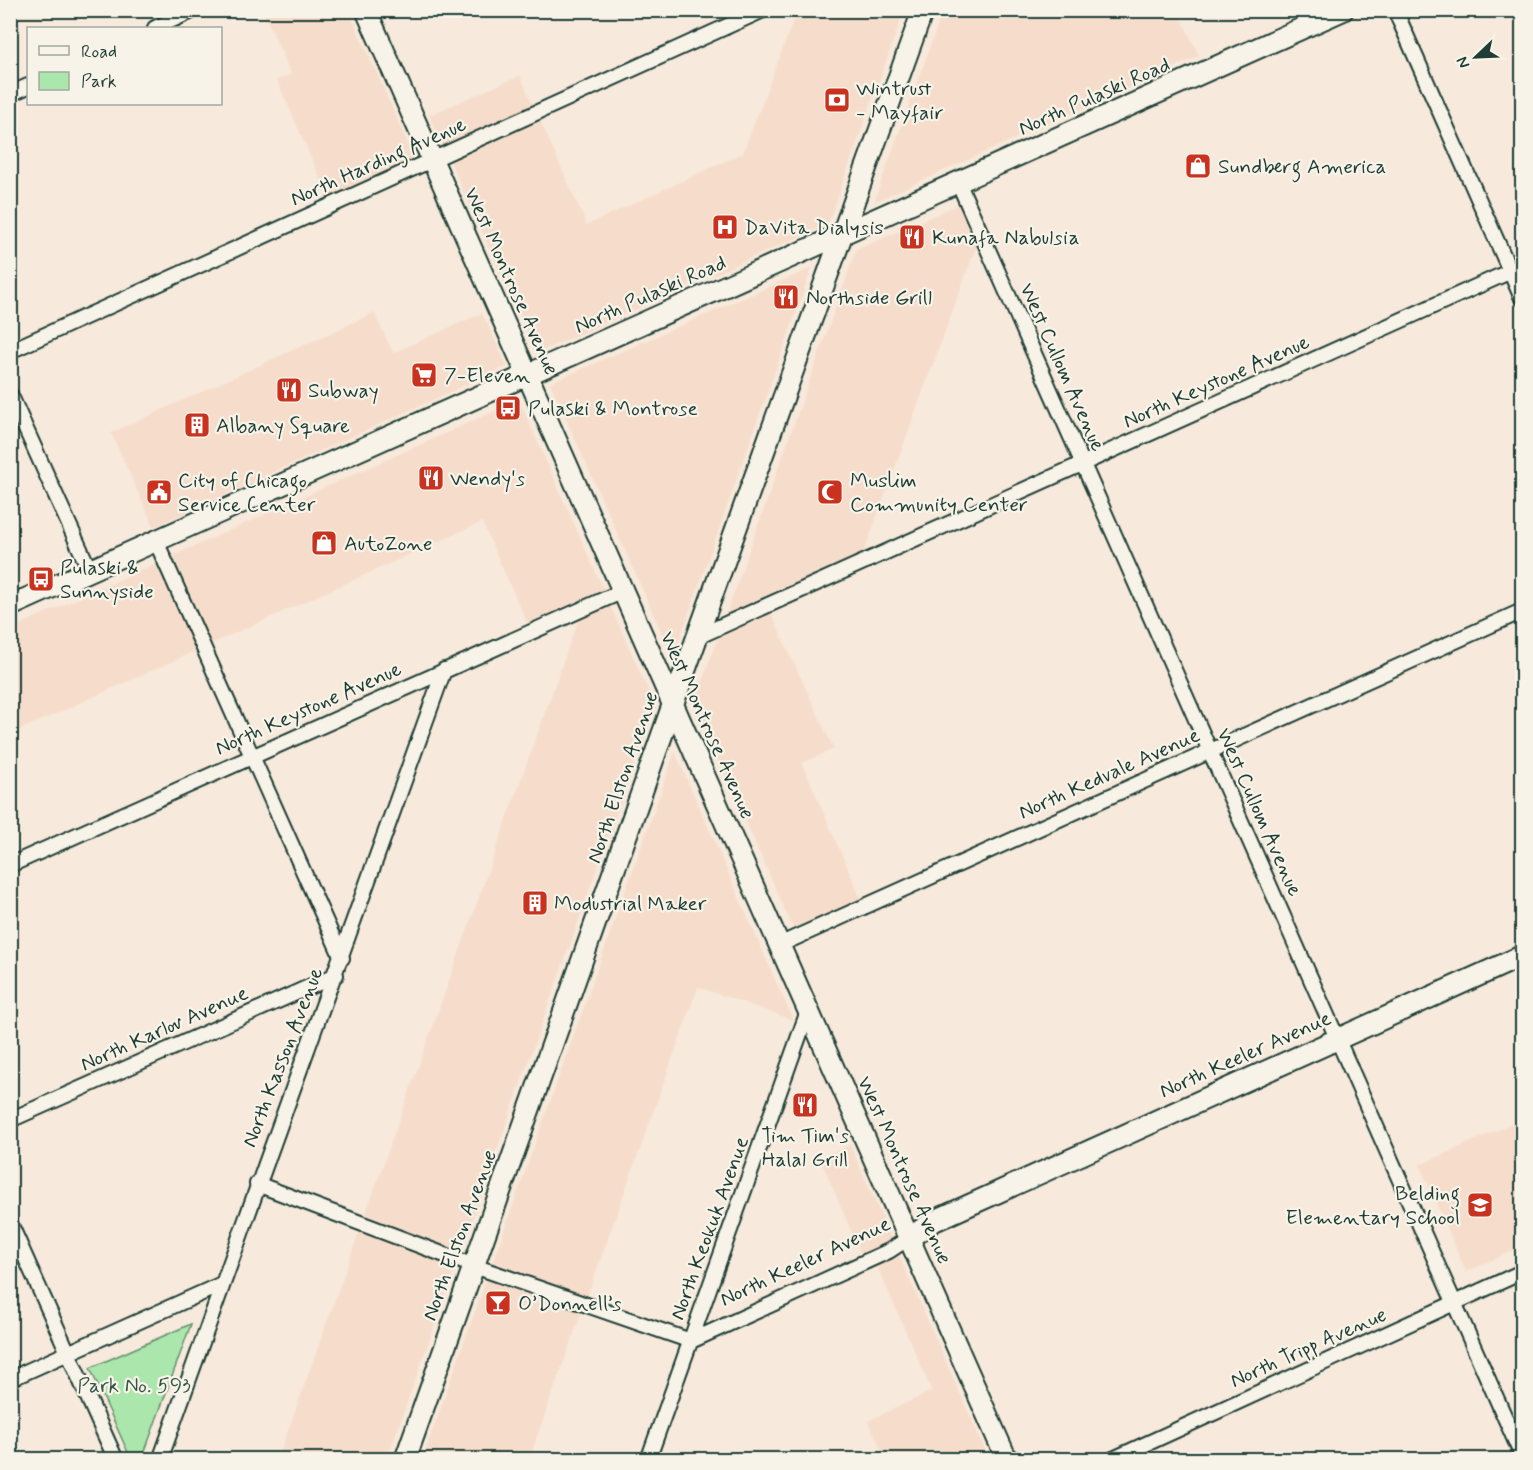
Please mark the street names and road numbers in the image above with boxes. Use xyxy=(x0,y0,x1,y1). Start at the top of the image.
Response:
street label: North Pulaski Road xyxy=(1014,51,1175,143)
street label: North Harding Avenue xyxy=(286,111,472,215)
street label: West Montrose Avenue xyxy=(457,183,565,380)
street label: North Pulaski Road xyxy=(570,249,731,341)
street label: West Cullom Avenue xyxy=(1012,279,1112,456)
street label: North Keystone Avenue xyxy=(1119,328,1314,436)
street label: West Montrose Avenue xyxy=(653,627,761,824)
street label: North Keystone Avenue xyxy=(211,655,406,763)
street label: North Elston Avenue xyxy=(580,688,666,867)
street label: North Kedvale Avenue xyxy=(1014,721,1205,827)
street label: West Cullom Avenue xyxy=(1209,724,1309,901)
street label: North Kasson Avenue xyxy=(236,963,330,1151)
street label: North Karlov Avenue xyxy=(76,979,253,1078)
street label: North Keeler Avenue xyxy=(1155,1004,1336,1105)
street label: West Montrose Avenue xyxy=(850,1072,958,1269)
street label: North Keokuk Avenue xyxy=(664,1133,756,1324)
street label: North Elston Avenue xyxy=(416,1146,504,1325)
street label: North Keeler Avenue xyxy=(716,1210,895,1314)
street label: North Tripp Avenue xyxy=(1226,1301,1391,1395)

